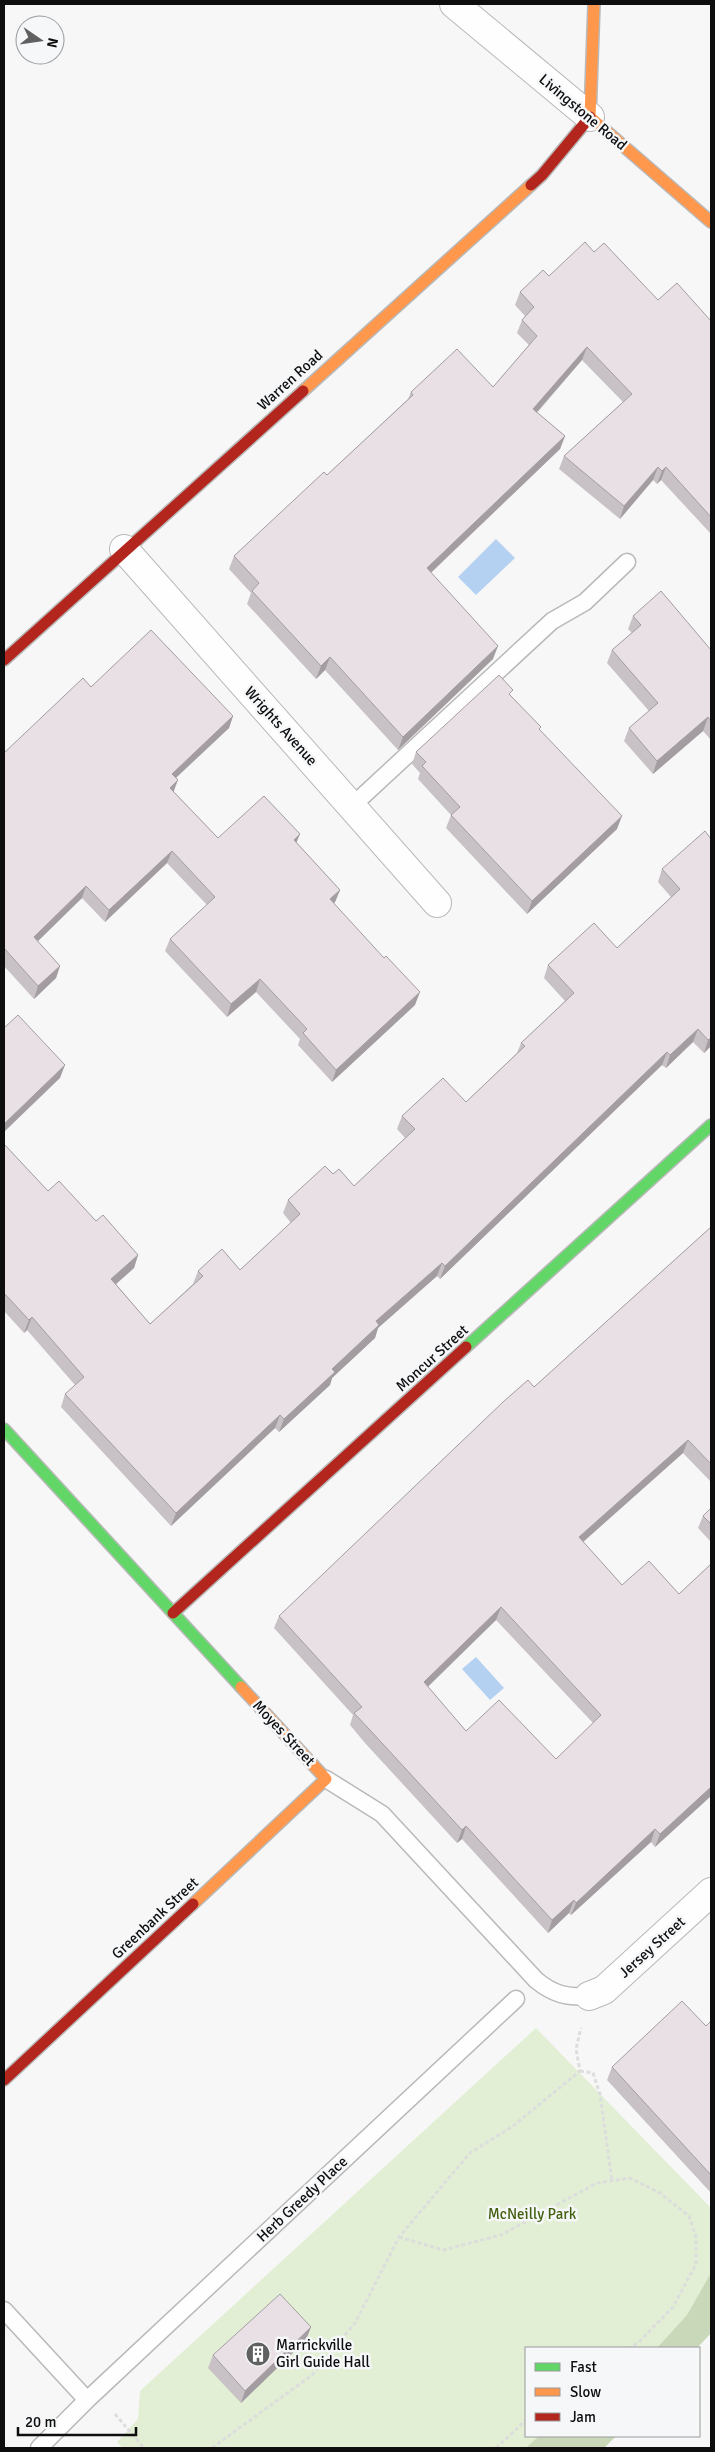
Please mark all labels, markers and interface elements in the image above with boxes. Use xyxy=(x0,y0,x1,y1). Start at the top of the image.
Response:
north arrow xyxy=(15,15,65,65)
text: N xyxy=(43,36,62,49)
street label: Livingstone Road xyxy=(536,70,631,154)
street label: Warren Road xyxy=(254,346,326,414)
street label: Wrights Avenue xyxy=(241,683,321,769)
street label: Moncur Street xyxy=(392,1321,472,1395)
street label: Moyes Street xyxy=(249,1697,319,1769)
street label: Greenbank Street xyxy=(108,1873,202,1963)
street label: Jersey Street xyxy=(615,1913,689,1981)
street label: Herb Greedy Place xyxy=(253,2152,351,2246)
park label: McNeilly Park xyxy=(488,2205,577,2223)
place label: Marrickville Girl Guide Hall xyxy=(276,2336,370,2371)
building icon: Marrickville Girl Guide Hall xyxy=(245,2341,271,2367)
legend xyxy=(525,2347,700,2437)
text: Fast xyxy=(570,2358,597,2376)
text: Slow xyxy=(570,2383,601,2401)
scale bar xyxy=(18,2404,135,2436)
text: Jam xyxy=(570,2408,596,2426)
text: 20 m xyxy=(25,2413,56,2431)

